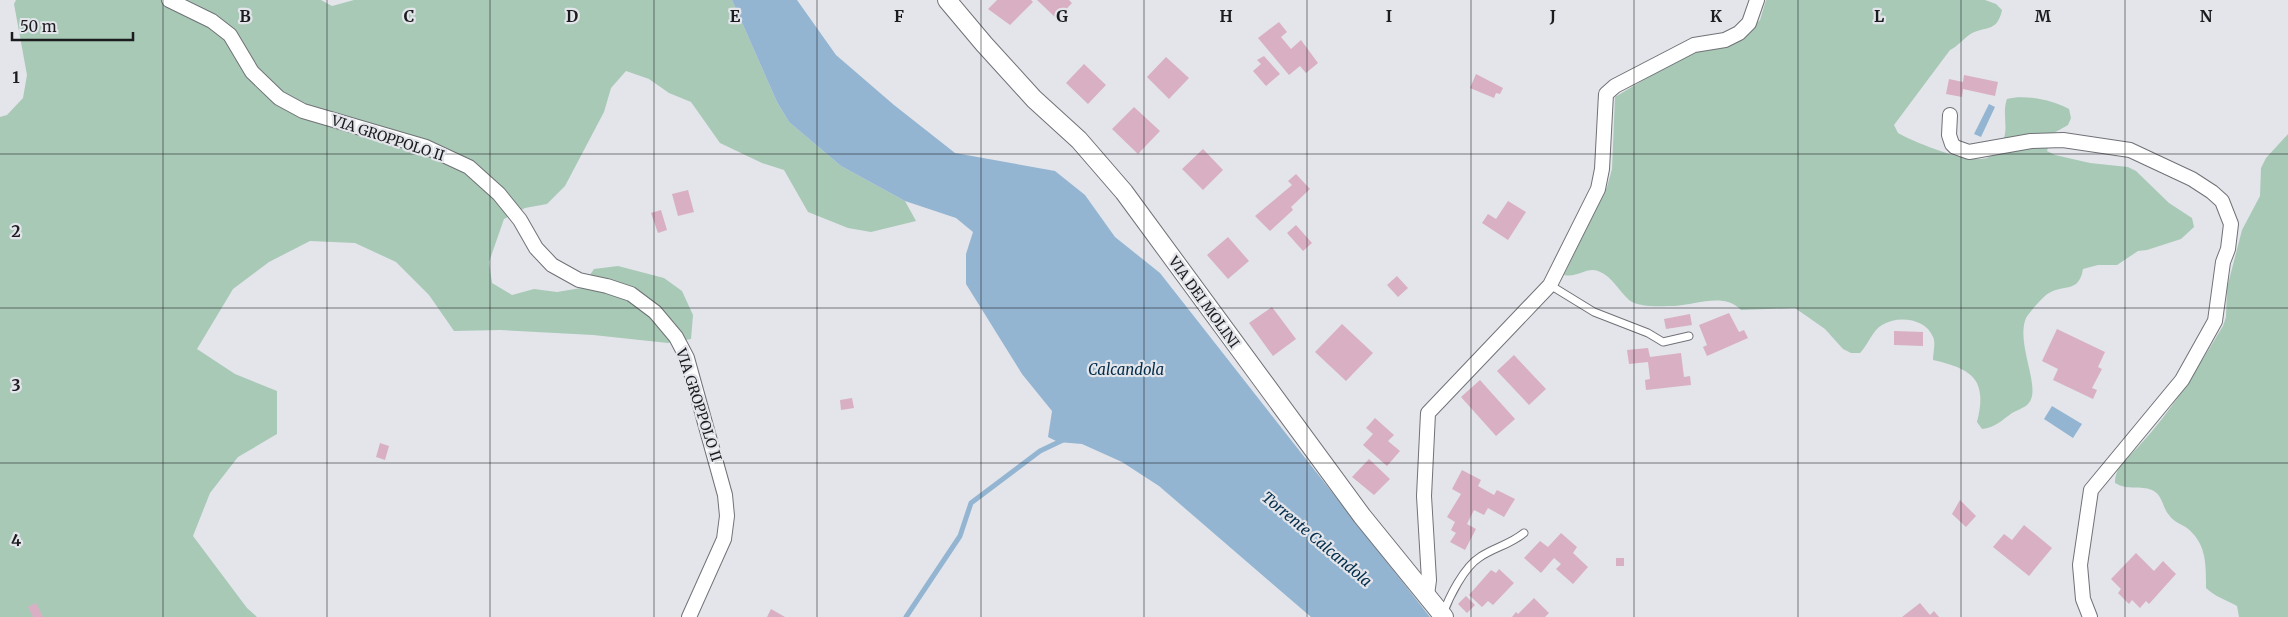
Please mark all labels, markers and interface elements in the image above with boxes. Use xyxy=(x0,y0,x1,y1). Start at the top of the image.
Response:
text: B xyxy=(239,6,251,26)
text: C xyxy=(404,6,414,26)
text: D xyxy=(566,6,578,26)
text: E xyxy=(730,6,741,26)
text: F xyxy=(894,6,904,26)
text: G xyxy=(1056,6,1068,26)
text: H xyxy=(1219,6,1233,26)
text: I xyxy=(1386,6,1392,26)
text: J xyxy=(1549,6,1556,26)
text: K xyxy=(1710,6,1722,26)
text: L xyxy=(1874,6,1884,26)
text: M xyxy=(2035,6,2052,26)
text: N xyxy=(2200,6,2213,26)
scale bar xyxy=(12,10,134,42)
text: 50 m xyxy=(20,17,57,36)
text: 1 xyxy=(12,67,20,87)
street label: VIA GROPPOLO II xyxy=(328,111,447,165)
text: 2 xyxy=(11,221,21,241)
street label: VIA DEI MOLINI xyxy=(1164,252,1243,351)
street label: VIA GROPPOLO II xyxy=(672,345,726,464)
water label: Calcandola xyxy=(1088,360,1164,379)
text: 3 xyxy=(11,375,21,395)
water label: Torrente Calcandola xyxy=(1258,488,1376,590)
text: 4 xyxy=(11,530,21,550)

